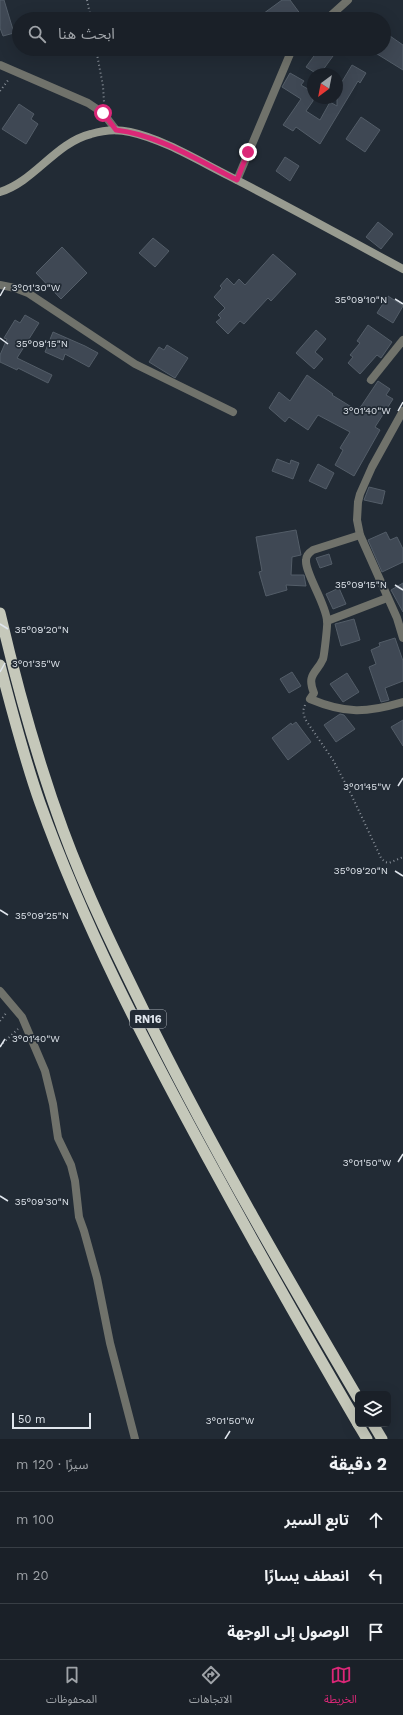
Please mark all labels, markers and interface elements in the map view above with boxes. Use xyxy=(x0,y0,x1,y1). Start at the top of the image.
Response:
search box xyxy=(12,12,391,56)
icon: search xyxy=(26,23,48,45)
text: ابحث هنا xyxy=(58,25,115,43)
north arrow xyxy=(307,68,343,104)
route start xyxy=(94,104,112,122)
route end xyxy=(239,143,257,161)
text: 3°01'30"W xyxy=(12,282,61,293)
text: 35°09'10"N xyxy=(335,294,387,305)
text: 35°09'15"N xyxy=(16,338,68,349)
text: 3°01'40"W xyxy=(343,405,391,416)
text: 35°09'15"N xyxy=(335,579,387,590)
text: 35°09'20"N xyxy=(15,624,69,635)
text: 3°01'35"W xyxy=(12,658,60,669)
text: 3°01'45"W xyxy=(343,781,391,792)
text: 35°09'20"N xyxy=(334,865,388,876)
text: 35°09'25"N xyxy=(15,910,69,921)
road number: RN16 xyxy=(130,1010,166,1028)
text: 3°01'40"W xyxy=(12,1033,60,1044)
text: 3°01'50"W xyxy=(343,1157,392,1168)
text: 35°09'30"N xyxy=(15,1196,69,1207)
map controls xyxy=(355,1391,391,1427)
button: layers xyxy=(355,1391,391,1427)
scale bar xyxy=(12,1411,91,1430)
text: 50 m xyxy=(18,1413,45,1426)
text: 3°01'50"W xyxy=(206,1415,255,1426)
text: 2 دقيقة xyxy=(329,1454,387,1474)
text: سيرًا · 120 m xyxy=(16,1457,88,1472)
icon: ahead xyxy=(365,1509,387,1531)
text: تابع السير xyxy=(285,1511,349,1529)
text: 100 m xyxy=(16,1512,54,1527)
icon: left xyxy=(365,1565,387,1587)
text: انعطف يسارًا xyxy=(264,1567,349,1585)
text: 20 m xyxy=(16,1568,49,1583)
icon: arrive xyxy=(365,1621,387,1643)
text: الوصول إلى الوجهة xyxy=(227,1623,349,1641)
tab: المحفوظات xyxy=(46,1664,97,1711)
tab: الاتجاهات xyxy=(189,1664,232,1711)
tab: الخريطة xyxy=(324,1664,357,1711)

